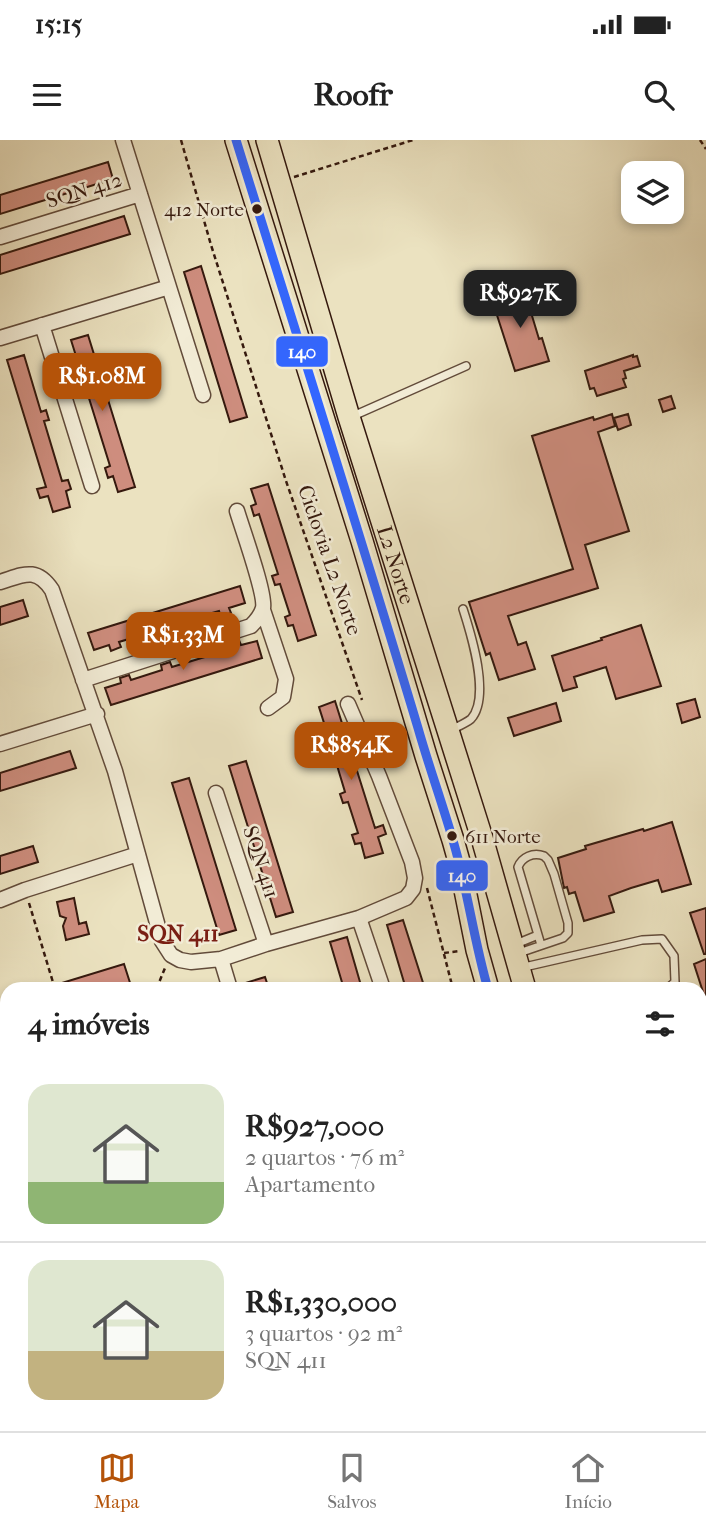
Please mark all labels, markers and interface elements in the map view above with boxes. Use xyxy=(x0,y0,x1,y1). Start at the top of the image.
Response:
text: 15:15 xyxy=(35,9,82,40)
icon: menu xyxy=(28,76,66,114)
text: Roofr xyxy=(313,76,393,113)
icon: search xyxy=(640,76,678,114)
map controls xyxy=(621,161,684,224)
button: layers xyxy=(621,161,684,224)
street label: SQN 412 xyxy=(43,167,125,213)
place label: 412 Norte xyxy=(164,199,244,221)
marker: 412 Norte xyxy=(250,202,264,216)
pin: R$927K xyxy=(463,270,577,330)
text: R$927K xyxy=(479,279,561,306)
line badge: 140 xyxy=(275,335,329,368)
text: 140 xyxy=(288,341,316,363)
pin: R$1.08M xyxy=(37,354,167,413)
text: R$1.08M xyxy=(58,362,146,389)
street label: Ciclovia L2 Norte xyxy=(293,482,367,638)
street label: L2 Norte xyxy=(372,523,419,607)
pin: R$1.33M xyxy=(118,612,248,672)
text: R$1.33M xyxy=(142,621,224,648)
pin: R$854K xyxy=(294,722,408,782)
text: R$854K xyxy=(310,731,392,758)
street label: SQN 411 xyxy=(238,823,284,901)
place label: 611 Norte xyxy=(465,826,541,848)
marker: 611 Norte xyxy=(445,829,459,843)
line badge: 140 xyxy=(435,859,489,892)
text: 140 xyxy=(448,865,476,887)
district label: SQN 411 xyxy=(137,920,219,947)
icon: filters xyxy=(641,1005,679,1043)
text: 4 imóveis xyxy=(28,1007,150,1042)
text: R$927,000 xyxy=(245,1109,384,1144)
icon: home xyxy=(84,1112,168,1196)
text: 2 quartos · 76 m² xyxy=(245,1144,404,1171)
text: Apartamento xyxy=(245,1171,375,1198)
text: R$1,330,000 xyxy=(245,1285,397,1320)
icon: home xyxy=(84,1288,168,1372)
text: 3 quartos · 92 m² xyxy=(245,1320,402,1347)
text: SQN 411 xyxy=(245,1347,327,1374)
tab: Mapa xyxy=(94,1449,139,1513)
tab: Salvos xyxy=(327,1449,377,1513)
tab: Início xyxy=(565,1449,612,1513)

